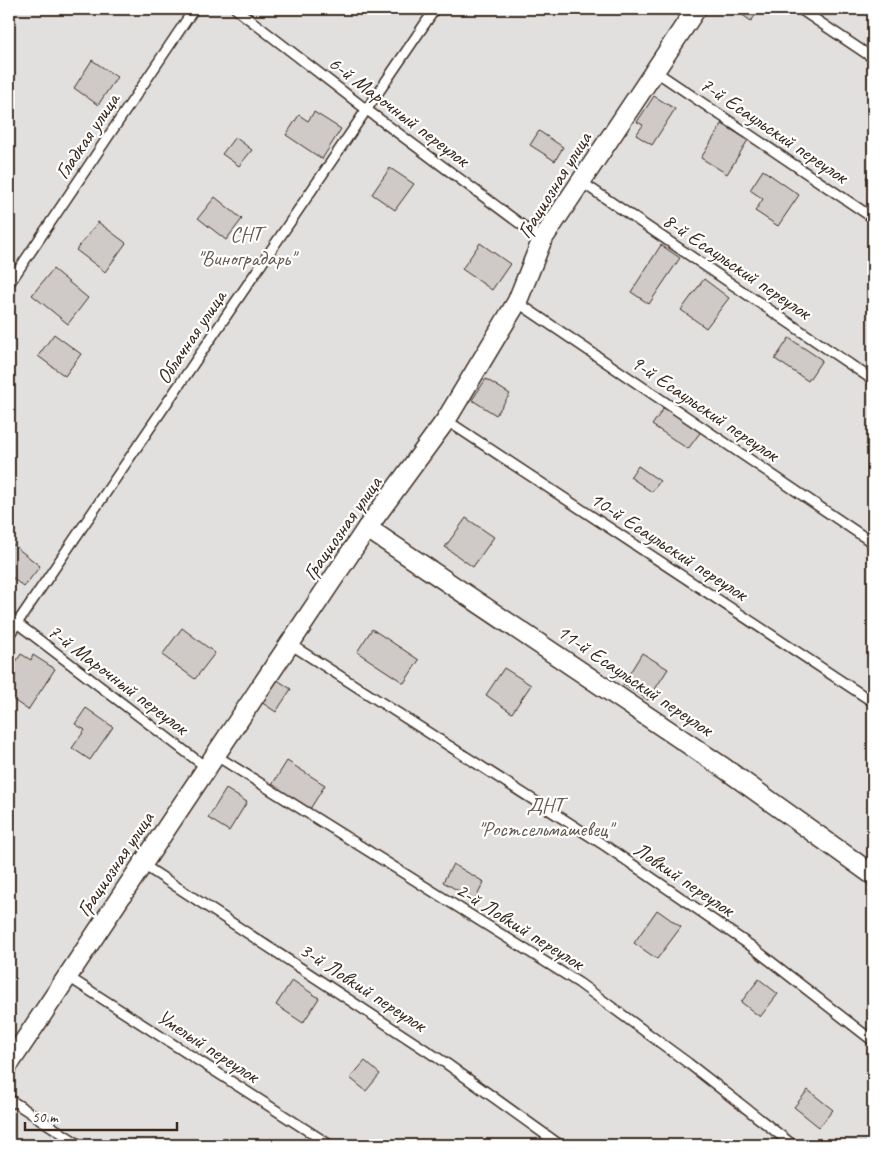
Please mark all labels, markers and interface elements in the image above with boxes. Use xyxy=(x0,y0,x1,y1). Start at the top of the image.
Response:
street label: 6-й Марочный переулок xyxy=(324,50,476,174)
street label: 7-й Есаульский переулок xyxy=(695,71,855,190)
street label: Гладкая улица xyxy=(49,86,126,184)
street label: Грациозная улица xyxy=(511,126,598,243)
street label: 8-й Есаульский переулок xyxy=(658,207,818,326)
park label: СНТ "Виноградарь" xyxy=(197,221,299,271)
street label: Облачная улица xyxy=(150,283,233,389)
street label: 9-й Есаульский переулок xyxy=(626,349,786,468)
street label: Грациозная улица xyxy=(297,470,388,585)
street label: 10-й Есаульский переулок xyxy=(585,485,754,608)
street label: 7-й Марочный переулок xyxy=(43,618,195,742)
street label: 11-й Есаульский переулок xyxy=(552,618,720,743)
park label: ДНТ "Ростсельмашевец" xyxy=(478,792,616,842)
street label: Грациозная улица xyxy=(70,805,160,921)
street label: Ловкий переулок xyxy=(629,836,741,923)
street label: 2-й Ловкий переулок xyxy=(451,876,591,977)
street label: 3-й Ловкий переулок xyxy=(295,936,433,1039)
street label: Умелый переулок xyxy=(152,1003,266,1090)
scale bar xyxy=(25,1099,178,1131)
text: 50 m xyxy=(32,1108,59,1127)

